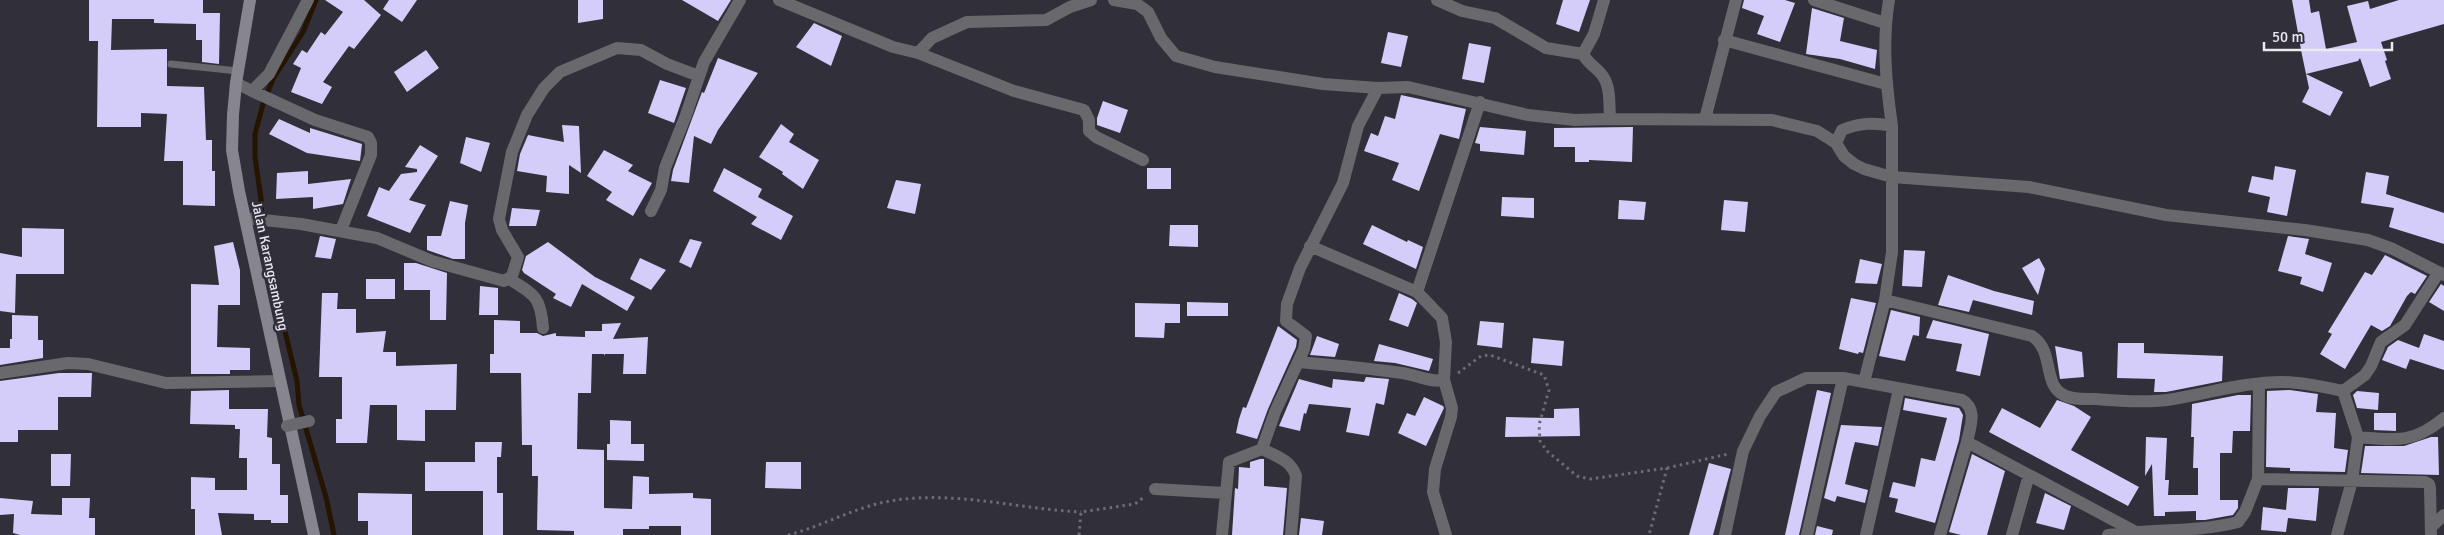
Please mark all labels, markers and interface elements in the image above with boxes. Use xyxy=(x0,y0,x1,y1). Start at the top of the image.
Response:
scale bar xyxy=(2264,20,2392,52)
text: 50 m xyxy=(2272,28,2303,46)
street label: Jalan Karangsambung xyxy=(248,200,292,332)

